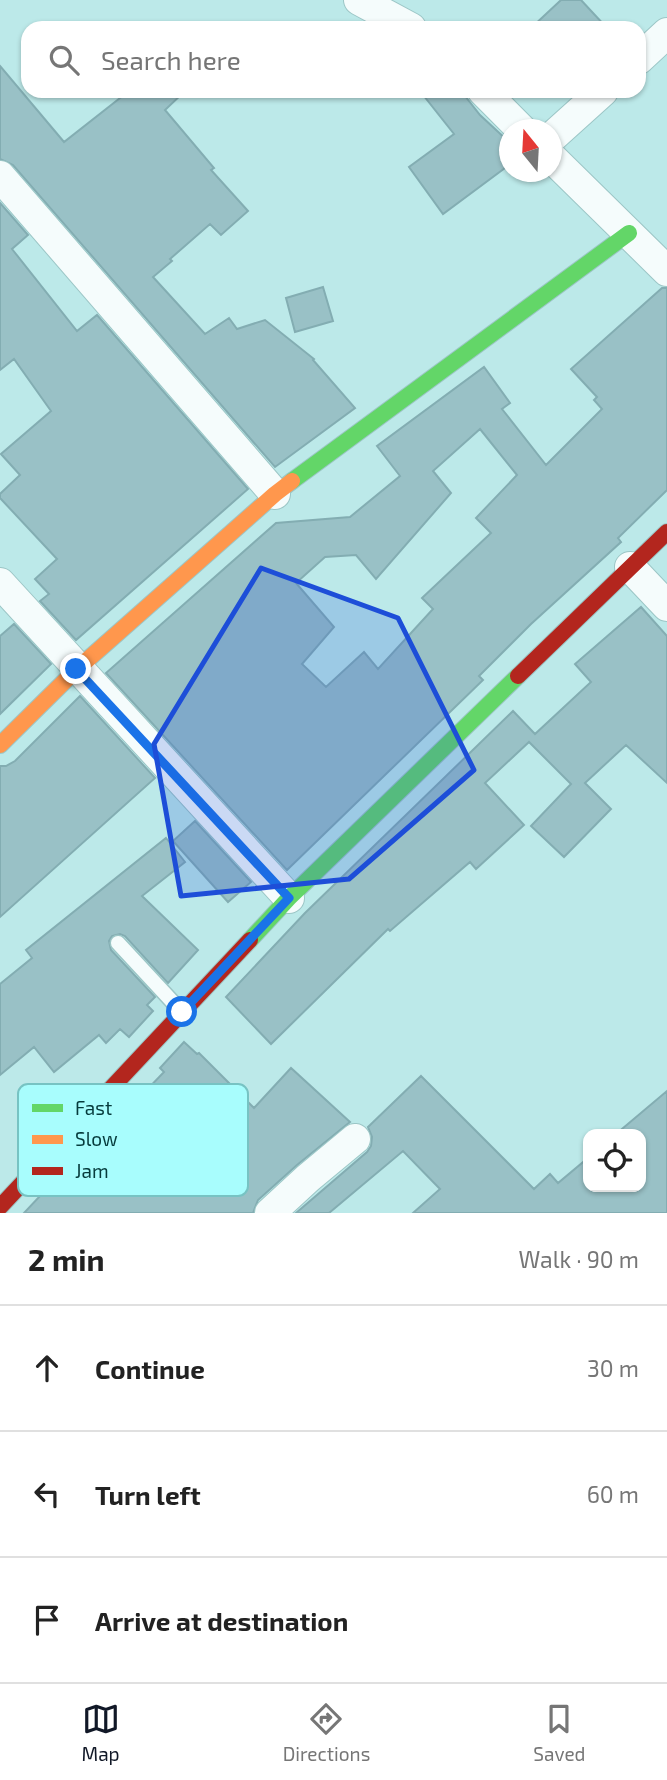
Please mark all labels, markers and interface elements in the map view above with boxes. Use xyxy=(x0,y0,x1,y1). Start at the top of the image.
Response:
search box xyxy=(21,21,646,98)
icon: search xyxy=(45,41,83,79)
text: Search here xyxy=(101,44,241,75)
north arrow xyxy=(499,119,562,182)
route end xyxy=(60,653,91,684)
route start xyxy=(166,996,197,1027)
legend xyxy=(18,1084,248,1196)
text: Fast xyxy=(75,1096,112,1119)
text: Slow xyxy=(75,1127,118,1150)
map controls xyxy=(583,1129,646,1192)
button: locate xyxy=(583,1129,646,1192)
text: Jam xyxy=(75,1159,109,1182)
text: 2 min xyxy=(28,1241,105,1277)
text: Walk · 90 m xyxy=(519,1245,639,1273)
icon: ahead xyxy=(28,1349,66,1387)
text: Continue xyxy=(95,1353,205,1384)
text: 30 m xyxy=(587,1354,639,1382)
icon: left xyxy=(28,1475,66,1513)
text: Turn left xyxy=(95,1479,201,1510)
text: 60 m xyxy=(587,1480,639,1508)
icon: arrive xyxy=(28,1601,66,1639)
text: Arrive at destination xyxy=(95,1605,348,1636)
tab: Map xyxy=(82,1700,120,1765)
tab: Directions xyxy=(283,1700,370,1765)
tab: Saved xyxy=(533,1700,585,1765)

